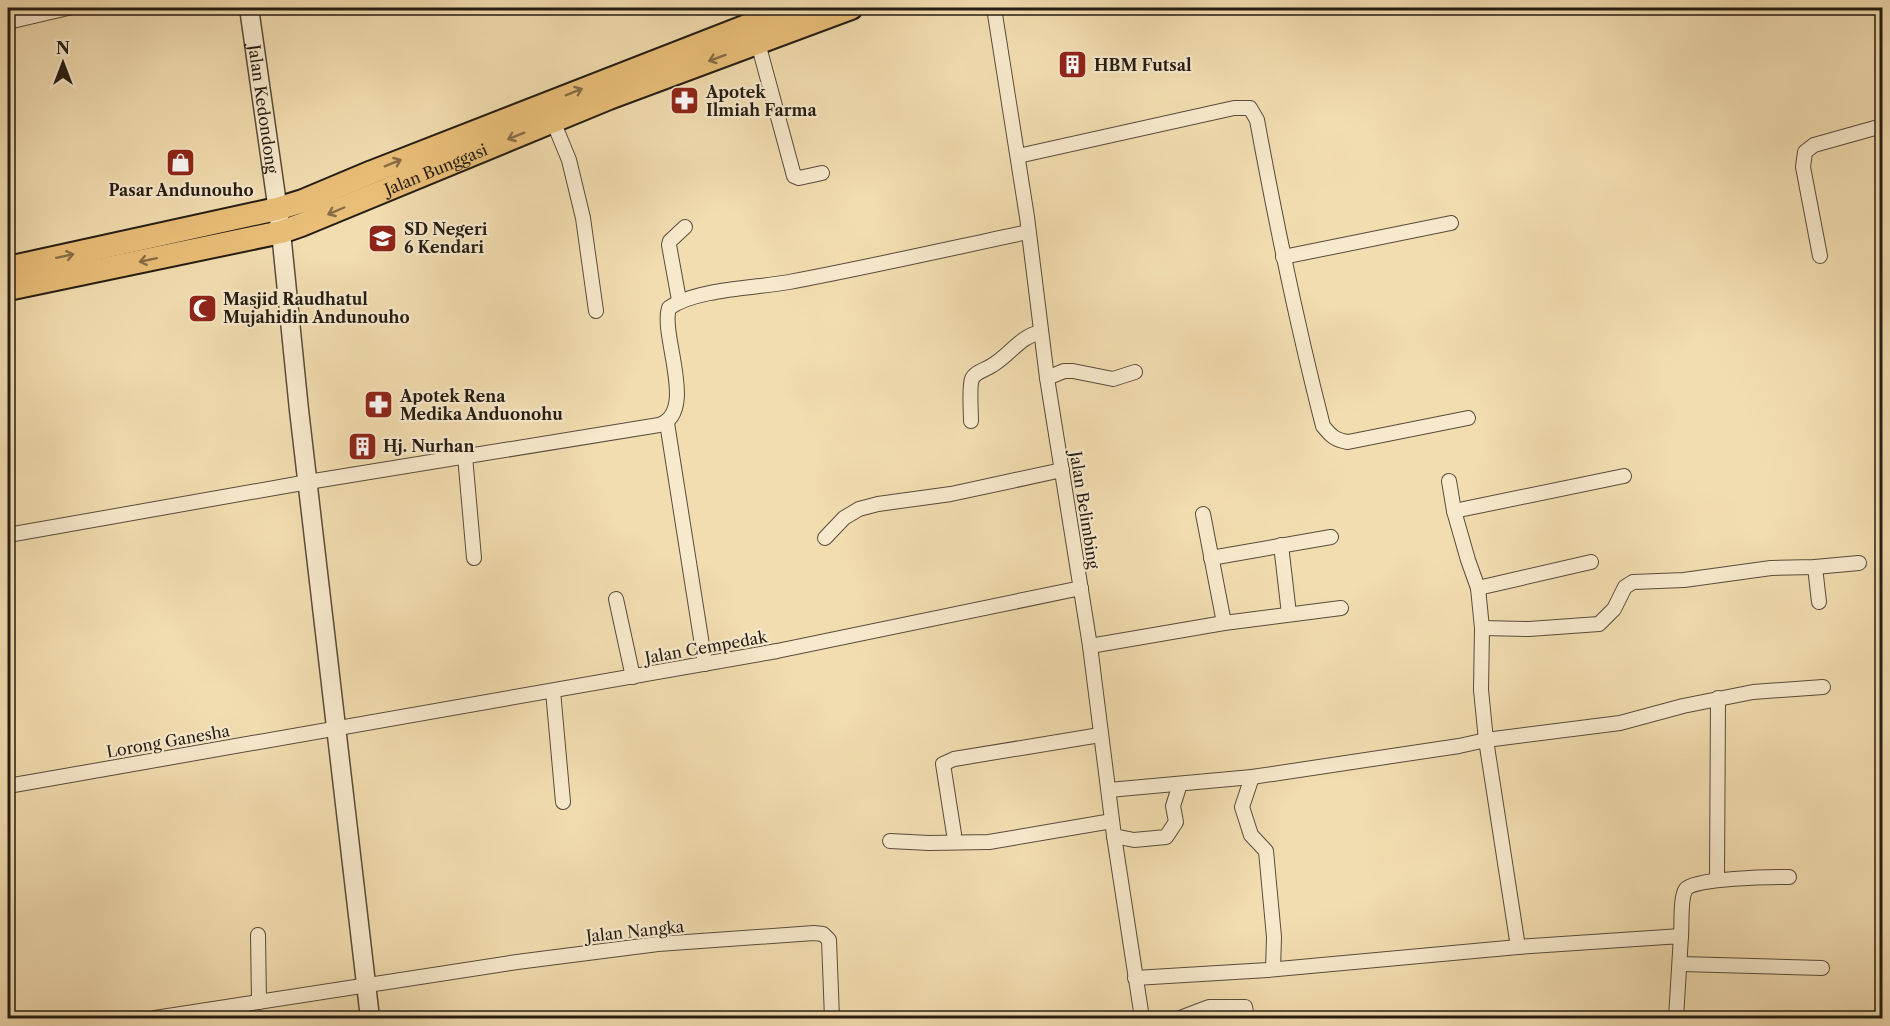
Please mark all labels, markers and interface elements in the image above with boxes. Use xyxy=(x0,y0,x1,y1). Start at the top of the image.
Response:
north arrow xyxy=(33,33,93,93)
text: N xyxy=(56,38,70,58)
street label: Jalan Kedondong xyxy=(244,40,283,175)
building icon: HBM Futsal xyxy=(1057,49,1089,81)
one-way arrow xyxy=(709,53,727,64)
place label: HBM Futsal xyxy=(1094,55,1192,75)
place label: Apotek Ilmiah Farma xyxy=(705,82,817,120)
one-way arrow xyxy=(564,85,583,96)
pharmacy icon: Apotek Ilmiah Farma xyxy=(669,85,701,117)
one-way arrow xyxy=(507,131,526,142)
street label: Jalan Bunggasi xyxy=(379,139,490,201)
shop icon: Pasar Andunouho xyxy=(165,146,197,178)
one-way arrow xyxy=(383,157,401,168)
place label: Pasar Andunouho xyxy=(108,180,254,200)
one-way arrow xyxy=(327,206,346,217)
place label: SD Negeri 6 Kendari xyxy=(404,219,488,257)
school or university icon: SD Negeri 6 Kendari xyxy=(367,222,399,254)
one-way arrow xyxy=(54,250,74,261)
one-way arrow xyxy=(139,255,158,266)
place label: Masjid Raudhatul Mujahidin Andunouho xyxy=(223,289,410,327)
mosque icon: Masjid Raudhatul Mujahidin Andunouho xyxy=(186,292,218,324)
place label: Apotek Rena Medika Anduonohu xyxy=(399,386,563,424)
pharmacy icon: Apotek Rena Medika Anduonohu xyxy=(363,389,395,421)
building icon: Hj. Nurhan xyxy=(346,430,378,462)
place label: Hj. Nurhan xyxy=(383,436,474,456)
street label: Jalan Belimbing xyxy=(1065,447,1104,571)
street label: Jalan Cempedak xyxy=(640,626,769,668)
street label: Lorong Ganesha xyxy=(105,720,232,762)
street label: Jalan Nangka xyxy=(582,916,686,946)

